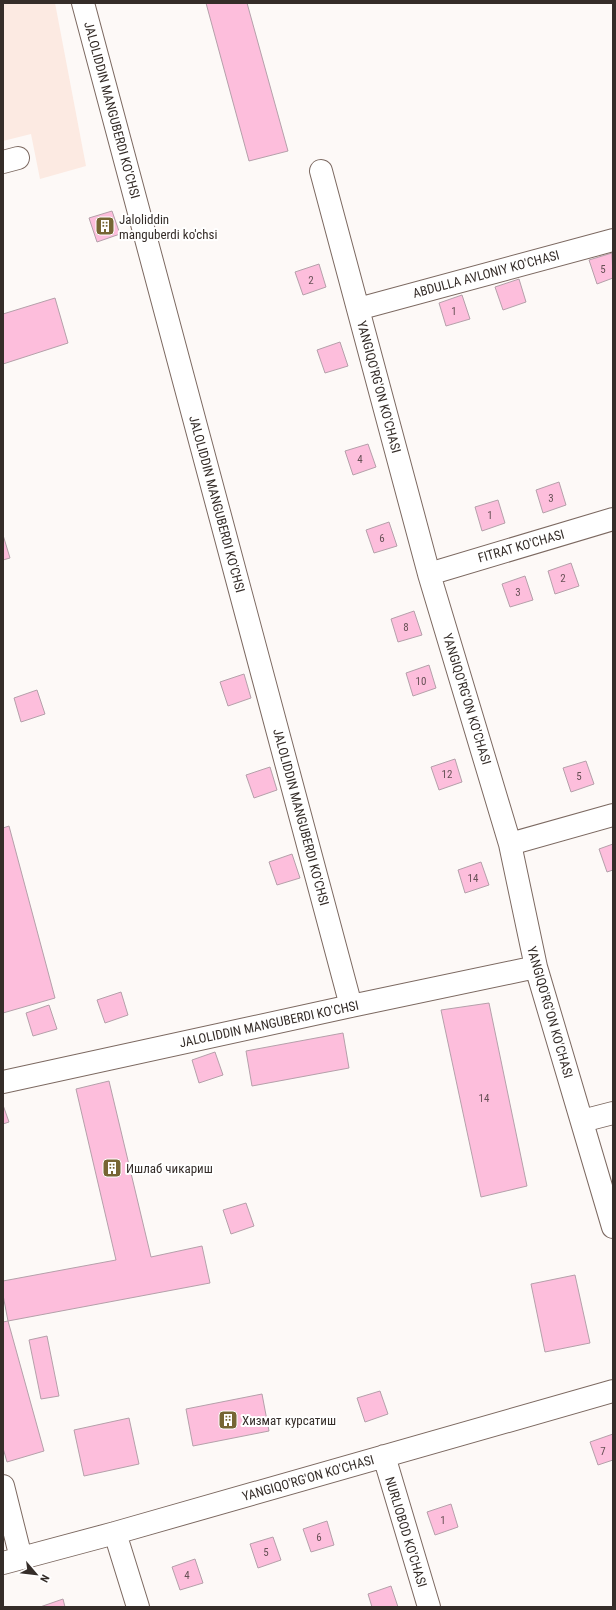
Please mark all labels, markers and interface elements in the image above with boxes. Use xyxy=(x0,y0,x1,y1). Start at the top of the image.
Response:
street label: JALOLIDDIN MANGUBERDI KO'CHSI xyxy=(81,20,143,200)
place label: Jaloliddin manguberdi ko'chsi xyxy=(119,212,217,242)
building icon: Jaloliddin manguberdi ko'chsi xyxy=(94,215,116,237)
street label: ABDULLA AVLONIY KO'CHASI xyxy=(411,247,561,301)
house number: 5 xyxy=(600,263,606,276)
house number: 2 xyxy=(308,274,314,287)
house number: 1 xyxy=(451,305,457,318)
street label: YANGIQO'RG'ON KO'CHASI xyxy=(354,319,404,455)
street label: JALOLIDDIN MANGUBERDI KO'CHSI xyxy=(186,414,248,594)
house number: 4 xyxy=(357,453,363,466)
house number: 3 xyxy=(548,492,554,505)
house number: 1 xyxy=(487,509,493,522)
street label: FITRAT KO'CHASI xyxy=(476,527,566,565)
house number: 6 xyxy=(379,532,385,545)
house number: 2 xyxy=(560,572,566,585)
house number: 3 xyxy=(515,586,521,599)
house number: 8 xyxy=(403,621,409,634)
street label: YANGIQO'RG'ON KO'CHASI xyxy=(440,632,494,766)
house number: 10 xyxy=(416,675,426,688)
street label: JALOLIDDIN MANGUBERDI KO'CHSI xyxy=(270,727,332,907)
house number: 12 xyxy=(442,768,452,781)
house number: 5 xyxy=(576,770,582,783)
house number: 14 xyxy=(468,872,479,885)
street label: YANGIQO'RG'ON KO'CHASI xyxy=(524,944,576,1080)
street label: JALOLIDDIN MANGUBERDI KO'CHSI xyxy=(178,998,360,1050)
house number: 14 xyxy=(479,1092,490,1105)
building icon: Ишлаб чикариш xyxy=(101,1157,123,1179)
place label: Ишлаб чикариш xyxy=(126,1161,213,1176)
building icon: Хизмат курсатиш xyxy=(217,1409,239,1431)
place label: Хизмат курсатиш xyxy=(242,1413,336,1428)
house number: 7 xyxy=(600,1445,606,1458)
street label: YANGIQO'RG'ON KO'CHASI xyxy=(240,1452,376,1504)
street label: NURLIOBOD KO'CHASI xyxy=(382,1475,430,1589)
house number: 1 xyxy=(440,1514,446,1527)
house number: 6 xyxy=(316,1531,322,1544)
house number: 5 xyxy=(263,1546,269,1559)
north arrow xyxy=(16,1554,56,1594)
house number: 4 xyxy=(184,1569,190,1582)
text: N xyxy=(37,1572,52,1585)

